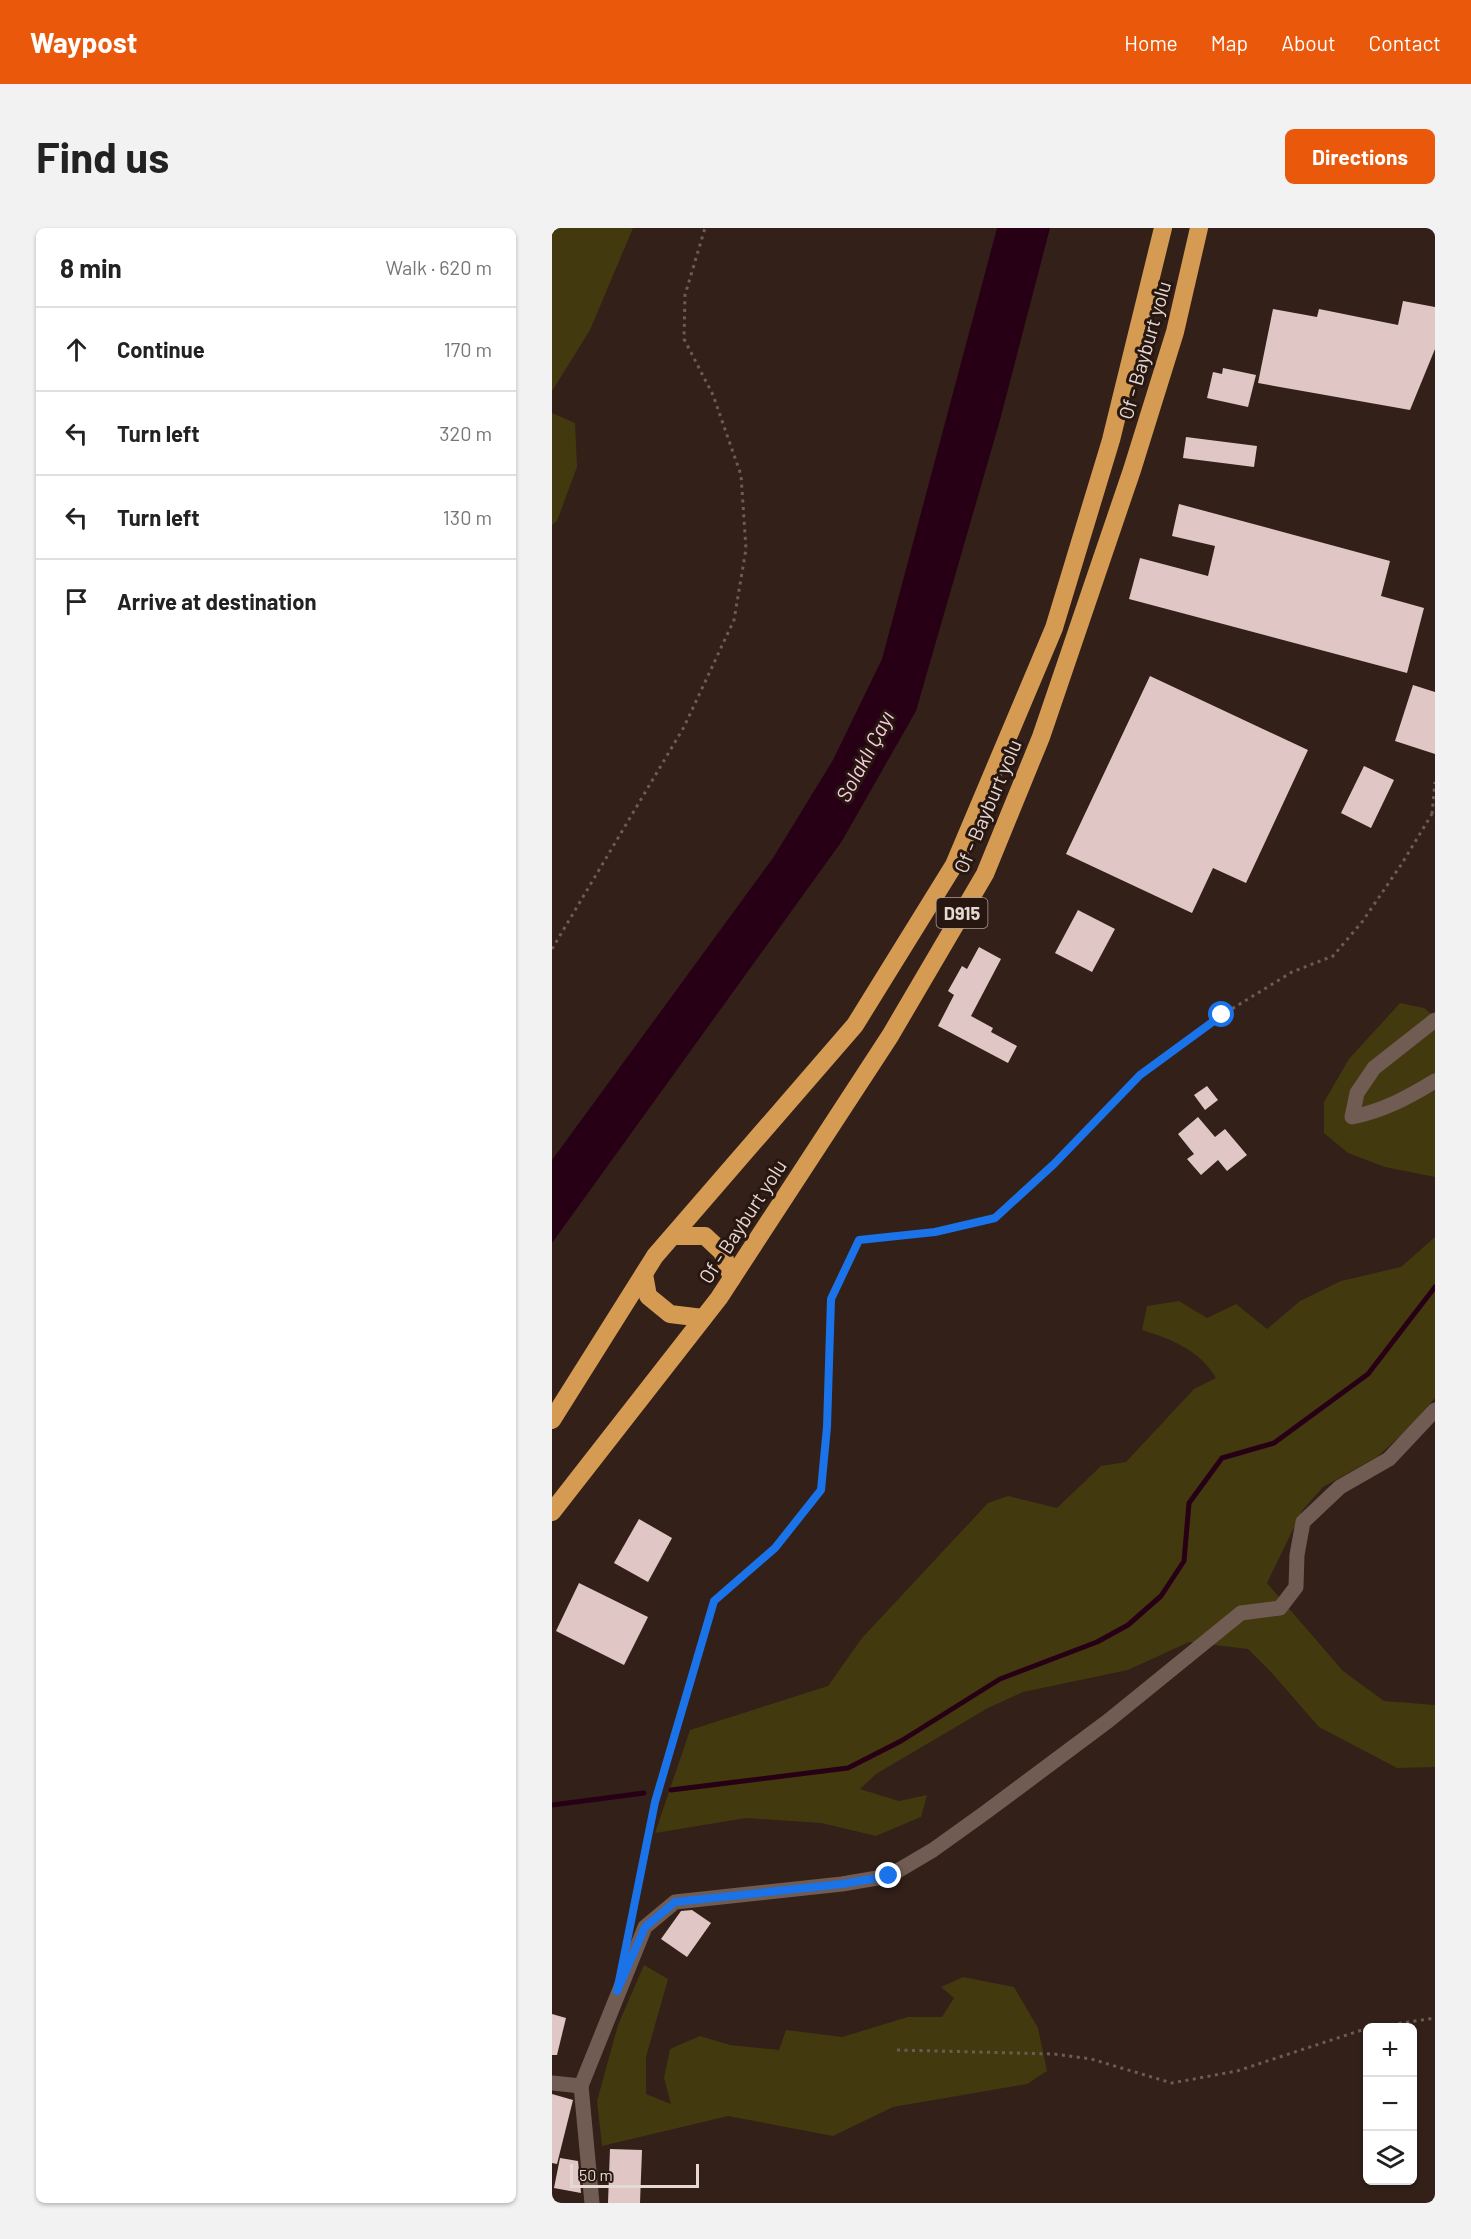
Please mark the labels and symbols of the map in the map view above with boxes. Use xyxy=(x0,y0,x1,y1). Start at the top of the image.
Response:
street label: Of - Bayburt yolu xyxy=(1113,278,1175,422)
water label: Solaklı Çayı xyxy=(830,706,898,806)
street label: Of - Bayburt yolu xyxy=(948,736,1026,876)
road number: D915 xyxy=(936,898,988,928)
route start xyxy=(1208,1001,1234,1027)
street label: Of - Bayburt yolu xyxy=(693,1155,791,1287)
route end xyxy=(875,1862,901,1888)
scale bar xyxy=(570,2161,699,2188)

